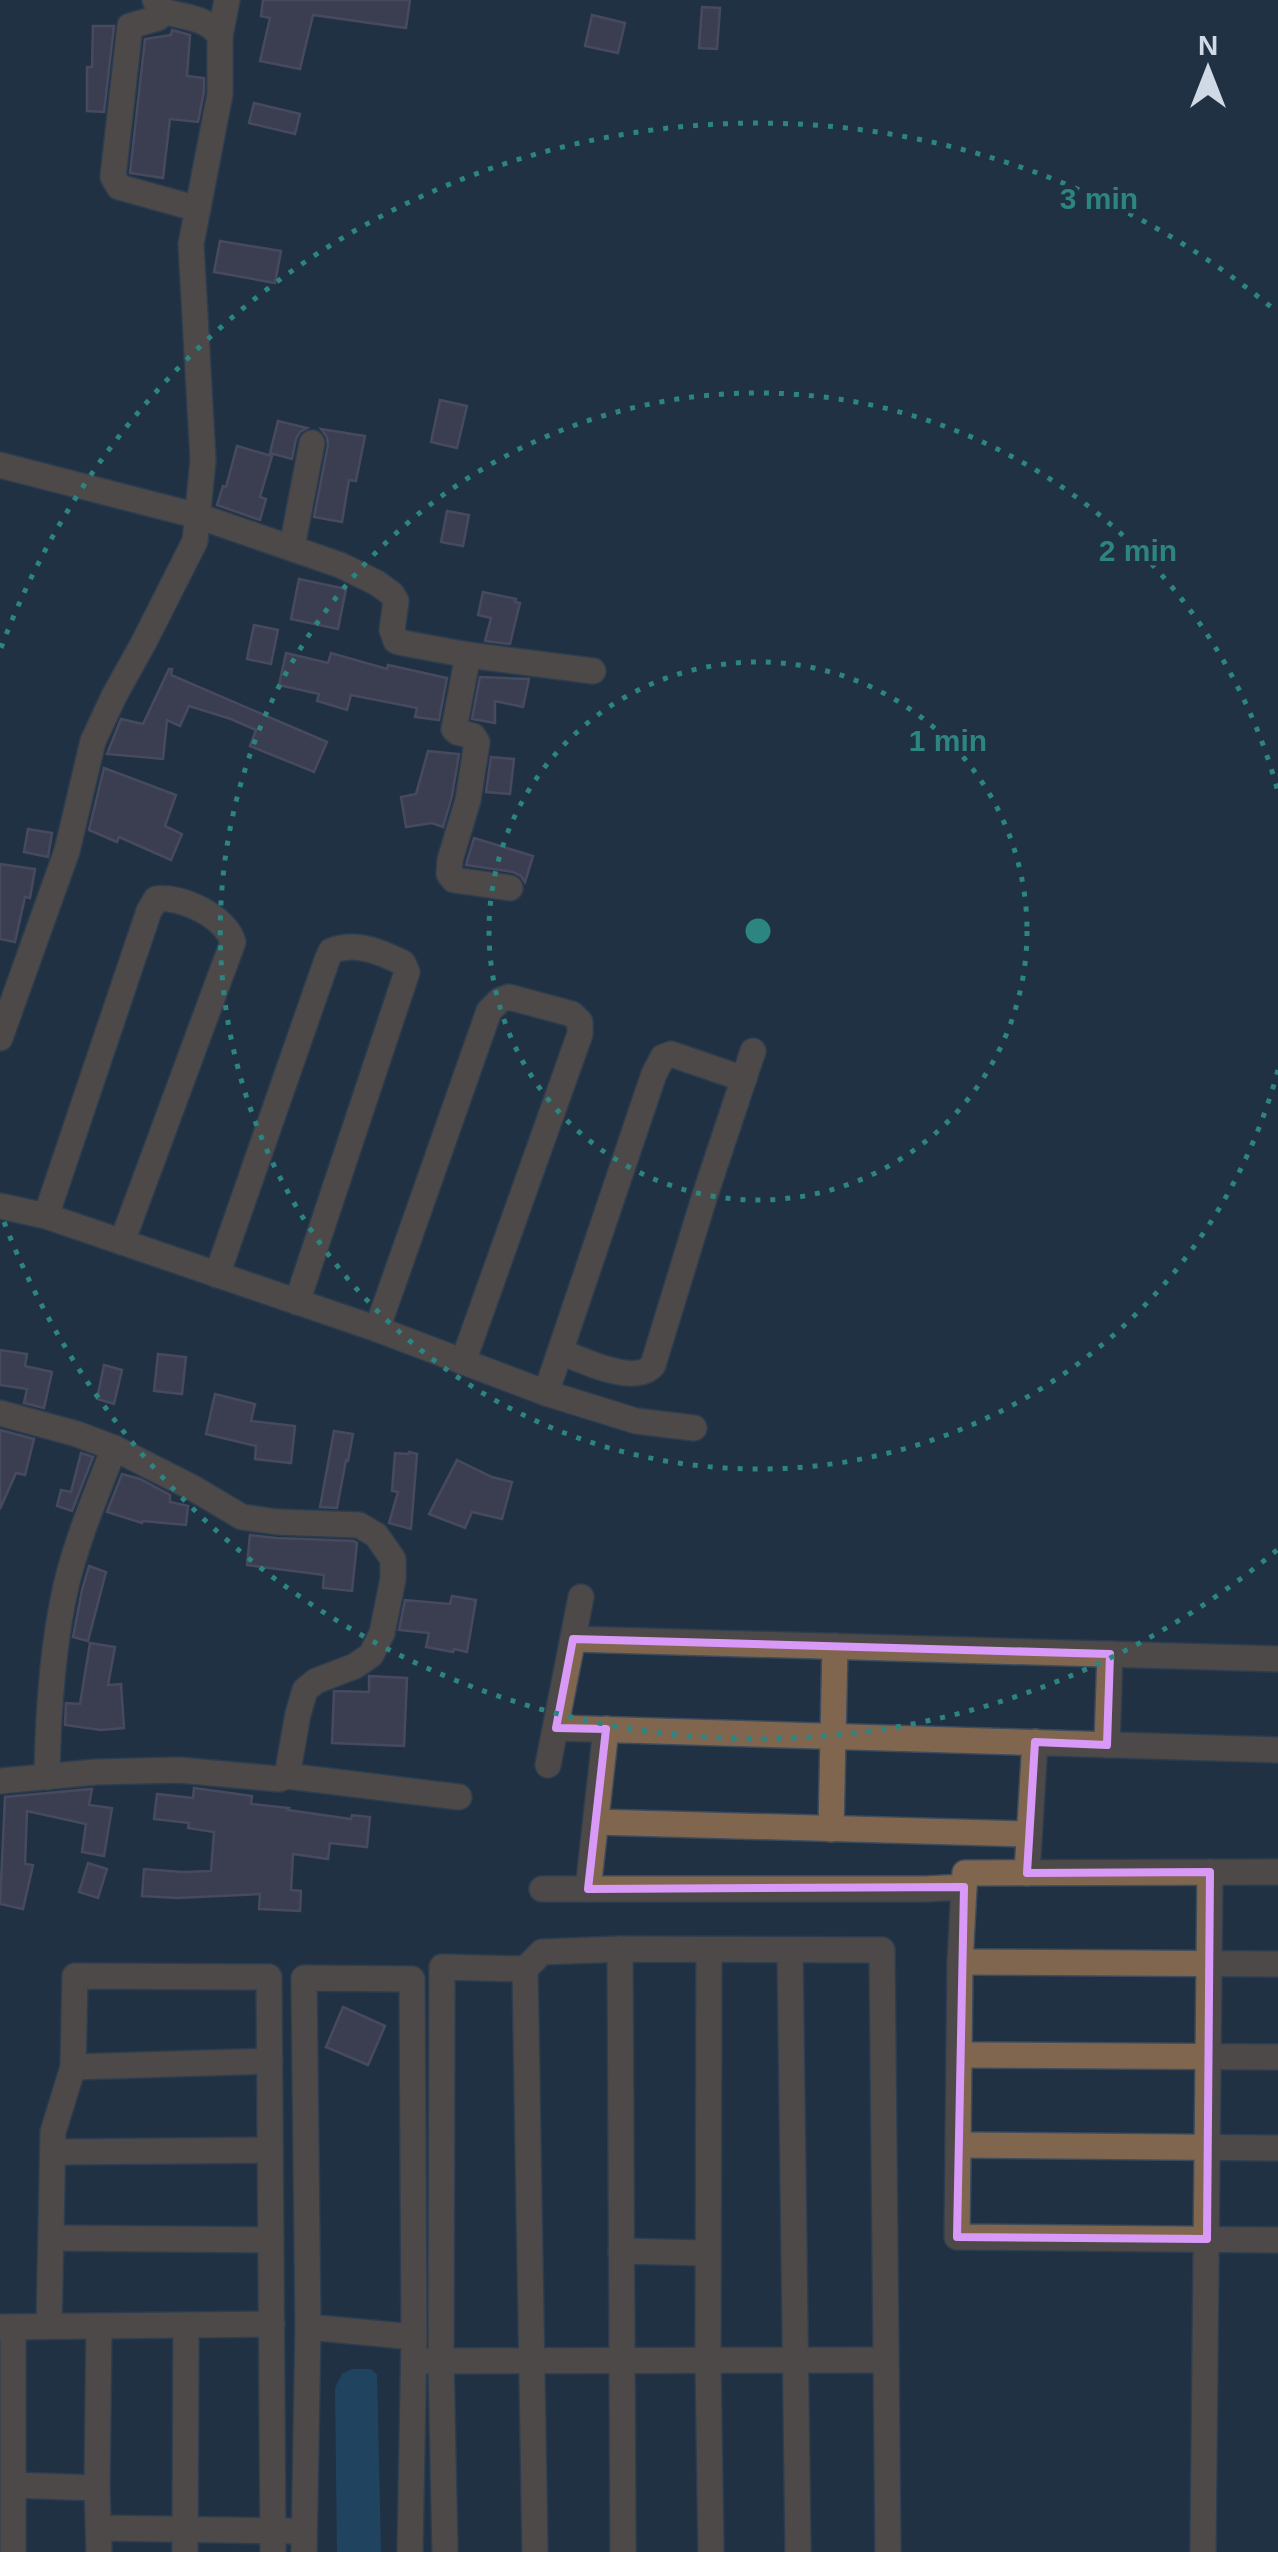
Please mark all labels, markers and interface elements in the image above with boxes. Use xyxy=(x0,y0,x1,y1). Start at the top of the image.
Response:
north arrow xyxy=(1158,20,1258,120)
text: N xyxy=(1198,30,1218,61)
text: 3 min xyxy=(1060,182,1138,215)
text: 2 min xyxy=(1099,534,1177,567)
text: 1 min xyxy=(909,724,987,757)
centre of rings xyxy=(740,913,776,949)

